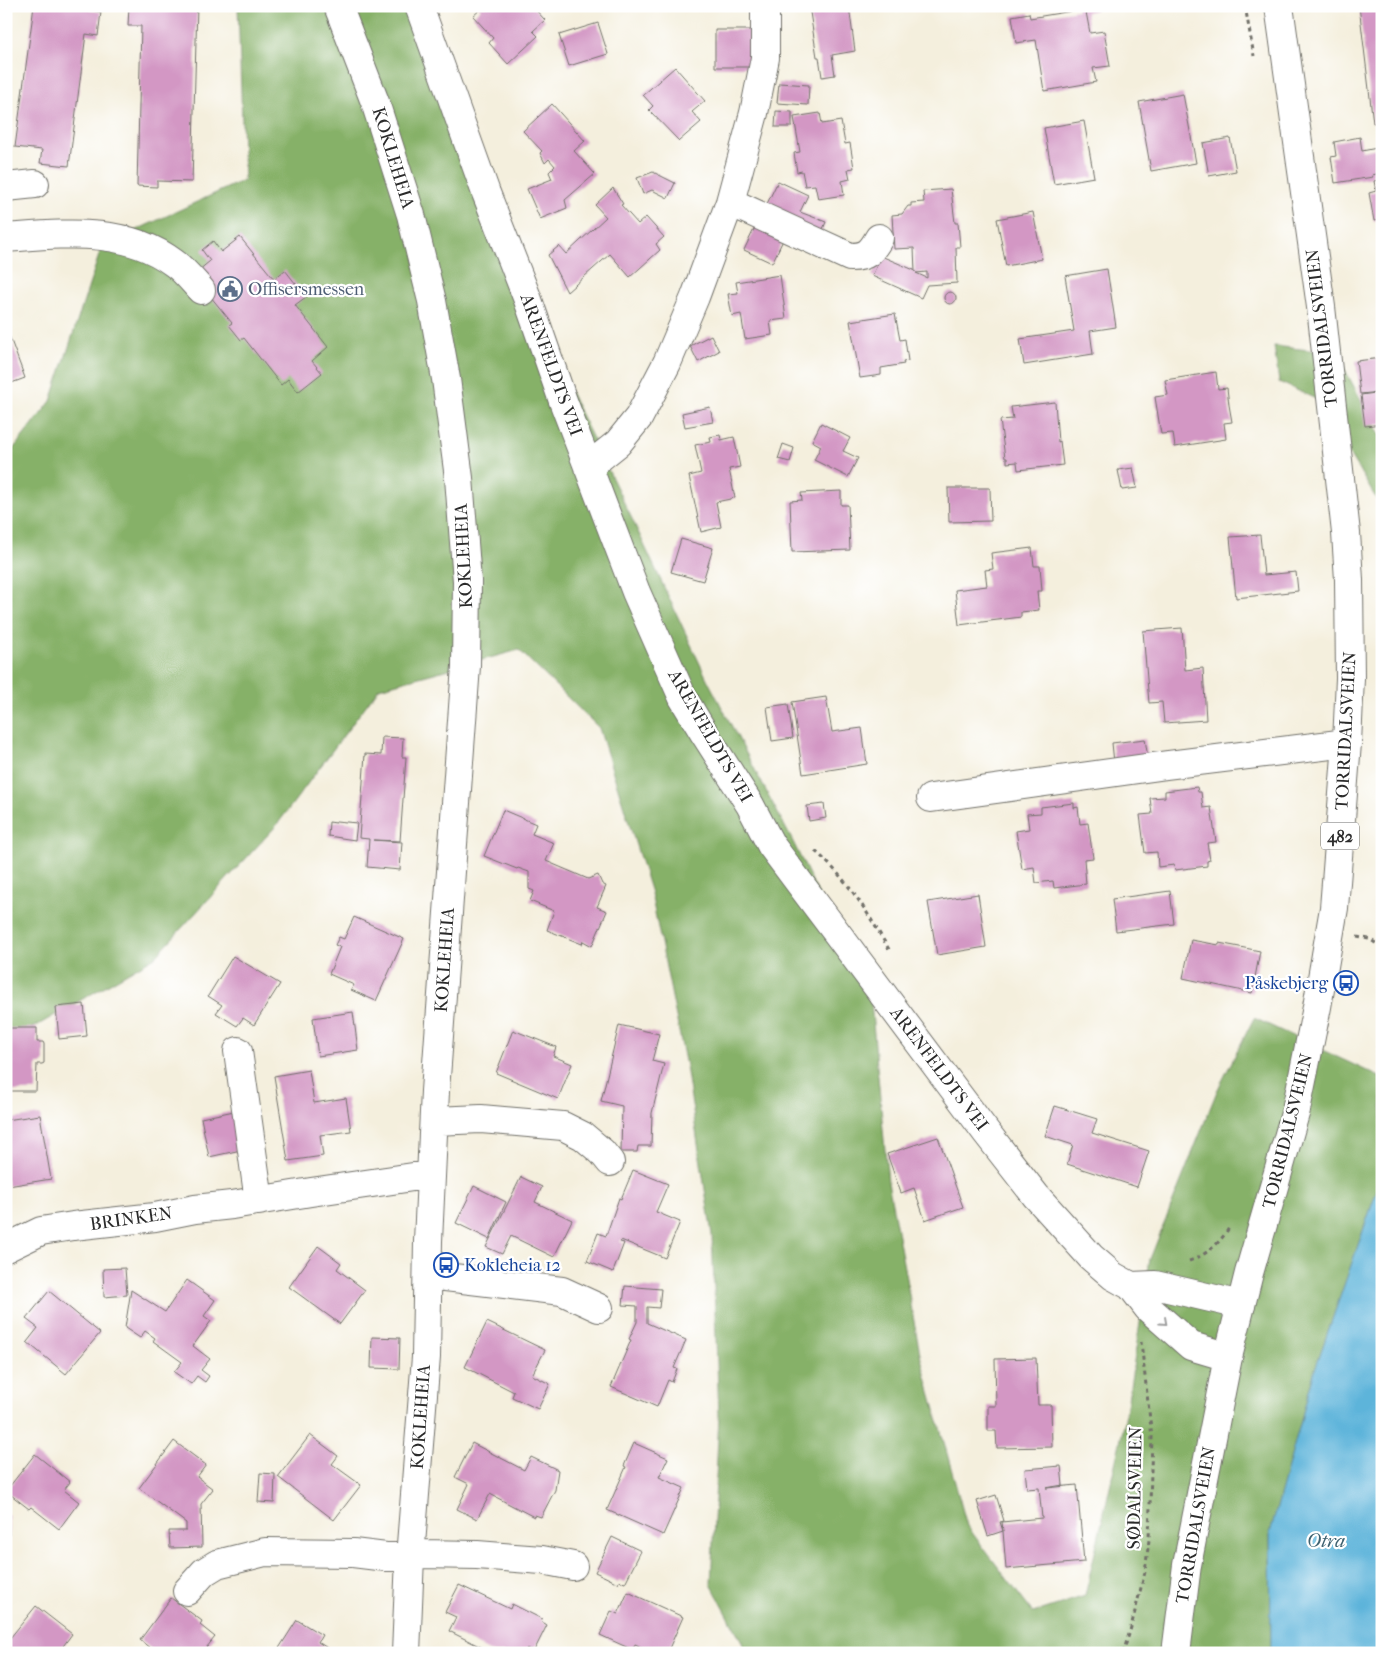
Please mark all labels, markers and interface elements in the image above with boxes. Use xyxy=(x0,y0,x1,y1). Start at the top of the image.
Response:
street label: KOKLEHEIA xyxy=(368,105,419,212)
street label: TORRIDALSVEIEN xyxy=(1302,248,1342,408)
public building icon: Offisersmessen xyxy=(217,276,243,302)
place label: Offisersmessen xyxy=(248,279,365,300)
street label: ARENFELDTS VEI xyxy=(515,290,586,439)
street label: KOKLEHEIA xyxy=(451,503,477,609)
street label: TORRIDALSVEIEN xyxy=(1331,651,1361,811)
street label: ARENFELDTS VEI xyxy=(663,665,756,806)
road number: 482 xyxy=(1321,822,1359,849)
street label: KOKLEHEIA xyxy=(431,906,459,1013)
bus stop icon: Påskebjerg xyxy=(1333,970,1359,996)
place label: Påskebjerg xyxy=(1244,973,1328,994)
street label: ARENFELDTS VEI xyxy=(885,1002,992,1135)
street label: TORRIDALSVEIEN xyxy=(1259,1051,1317,1211)
street label: BRINKEN xyxy=(88,1203,174,1235)
bus stop icon: Kokleheia 12 xyxy=(433,1252,459,1278)
place label: Kokleheia 12 xyxy=(464,1255,561,1276)
one-way arrow xyxy=(1158,1316,1167,1325)
street label: KOKLEHEIA xyxy=(407,1363,435,1470)
street label: SØDALSVEIEN xyxy=(1123,1426,1147,1550)
street label: TORRIDALSVEIEN xyxy=(1172,1445,1220,1605)
water label: Otra xyxy=(1307,1530,1345,1552)

